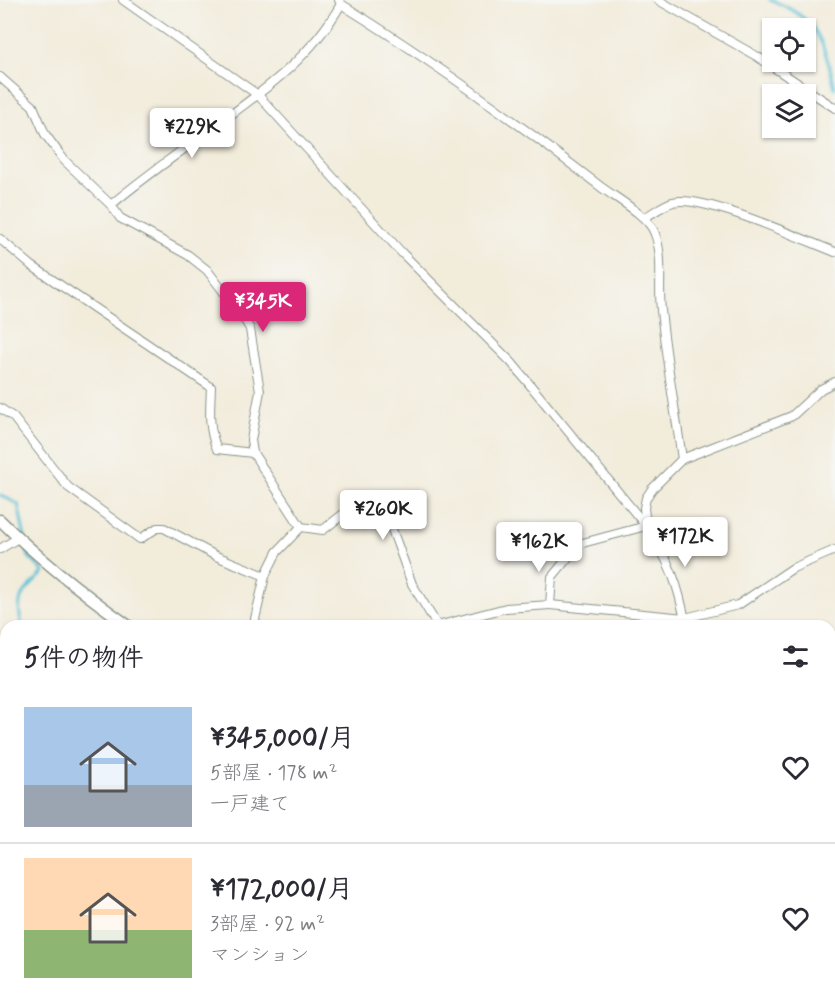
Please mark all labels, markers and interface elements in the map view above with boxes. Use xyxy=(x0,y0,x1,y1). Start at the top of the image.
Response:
map controls xyxy=(762,18,816,138)
button: locate xyxy=(762,18,816,72)
button: layers xyxy=(762,84,816,138)
pin: ¥229K xyxy=(150,108,234,159)
text: ¥229K xyxy=(164,114,220,141)
pin: ¥345K xyxy=(221,282,305,333)
text: ¥345K xyxy=(234,288,292,315)
pin: ¥260K xyxy=(341,490,425,541)
text: ¥260K xyxy=(354,496,412,523)
pin: ¥172K xyxy=(643,517,727,568)
pin: ¥162K xyxy=(497,522,581,573)
text: ¥172K xyxy=(657,523,713,550)
text: ¥162K xyxy=(510,528,568,555)
icon: filters xyxy=(779,640,812,673)
text: 5件の物件 xyxy=(24,642,144,676)
text: ¥345,000/月 xyxy=(210,722,355,756)
icon: home xyxy=(72,731,144,803)
icon: heart xyxy=(779,751,812,784)
text: 5部屋 · 178 m² xyxy=(210,760,337,787)
text: 一戸建て xyxy=(210,791,290,818)
text: ¥172,000/月 xyxy=(210,873,353,907)
icon: home xyxy=(72,882,144,954)
icon: heart xyxy=(779,902,812,935)
text: 3部屋 · 92 m² xyxy=(210,911,325,938)
text: マンション xyxy=(210,942,309,969)

